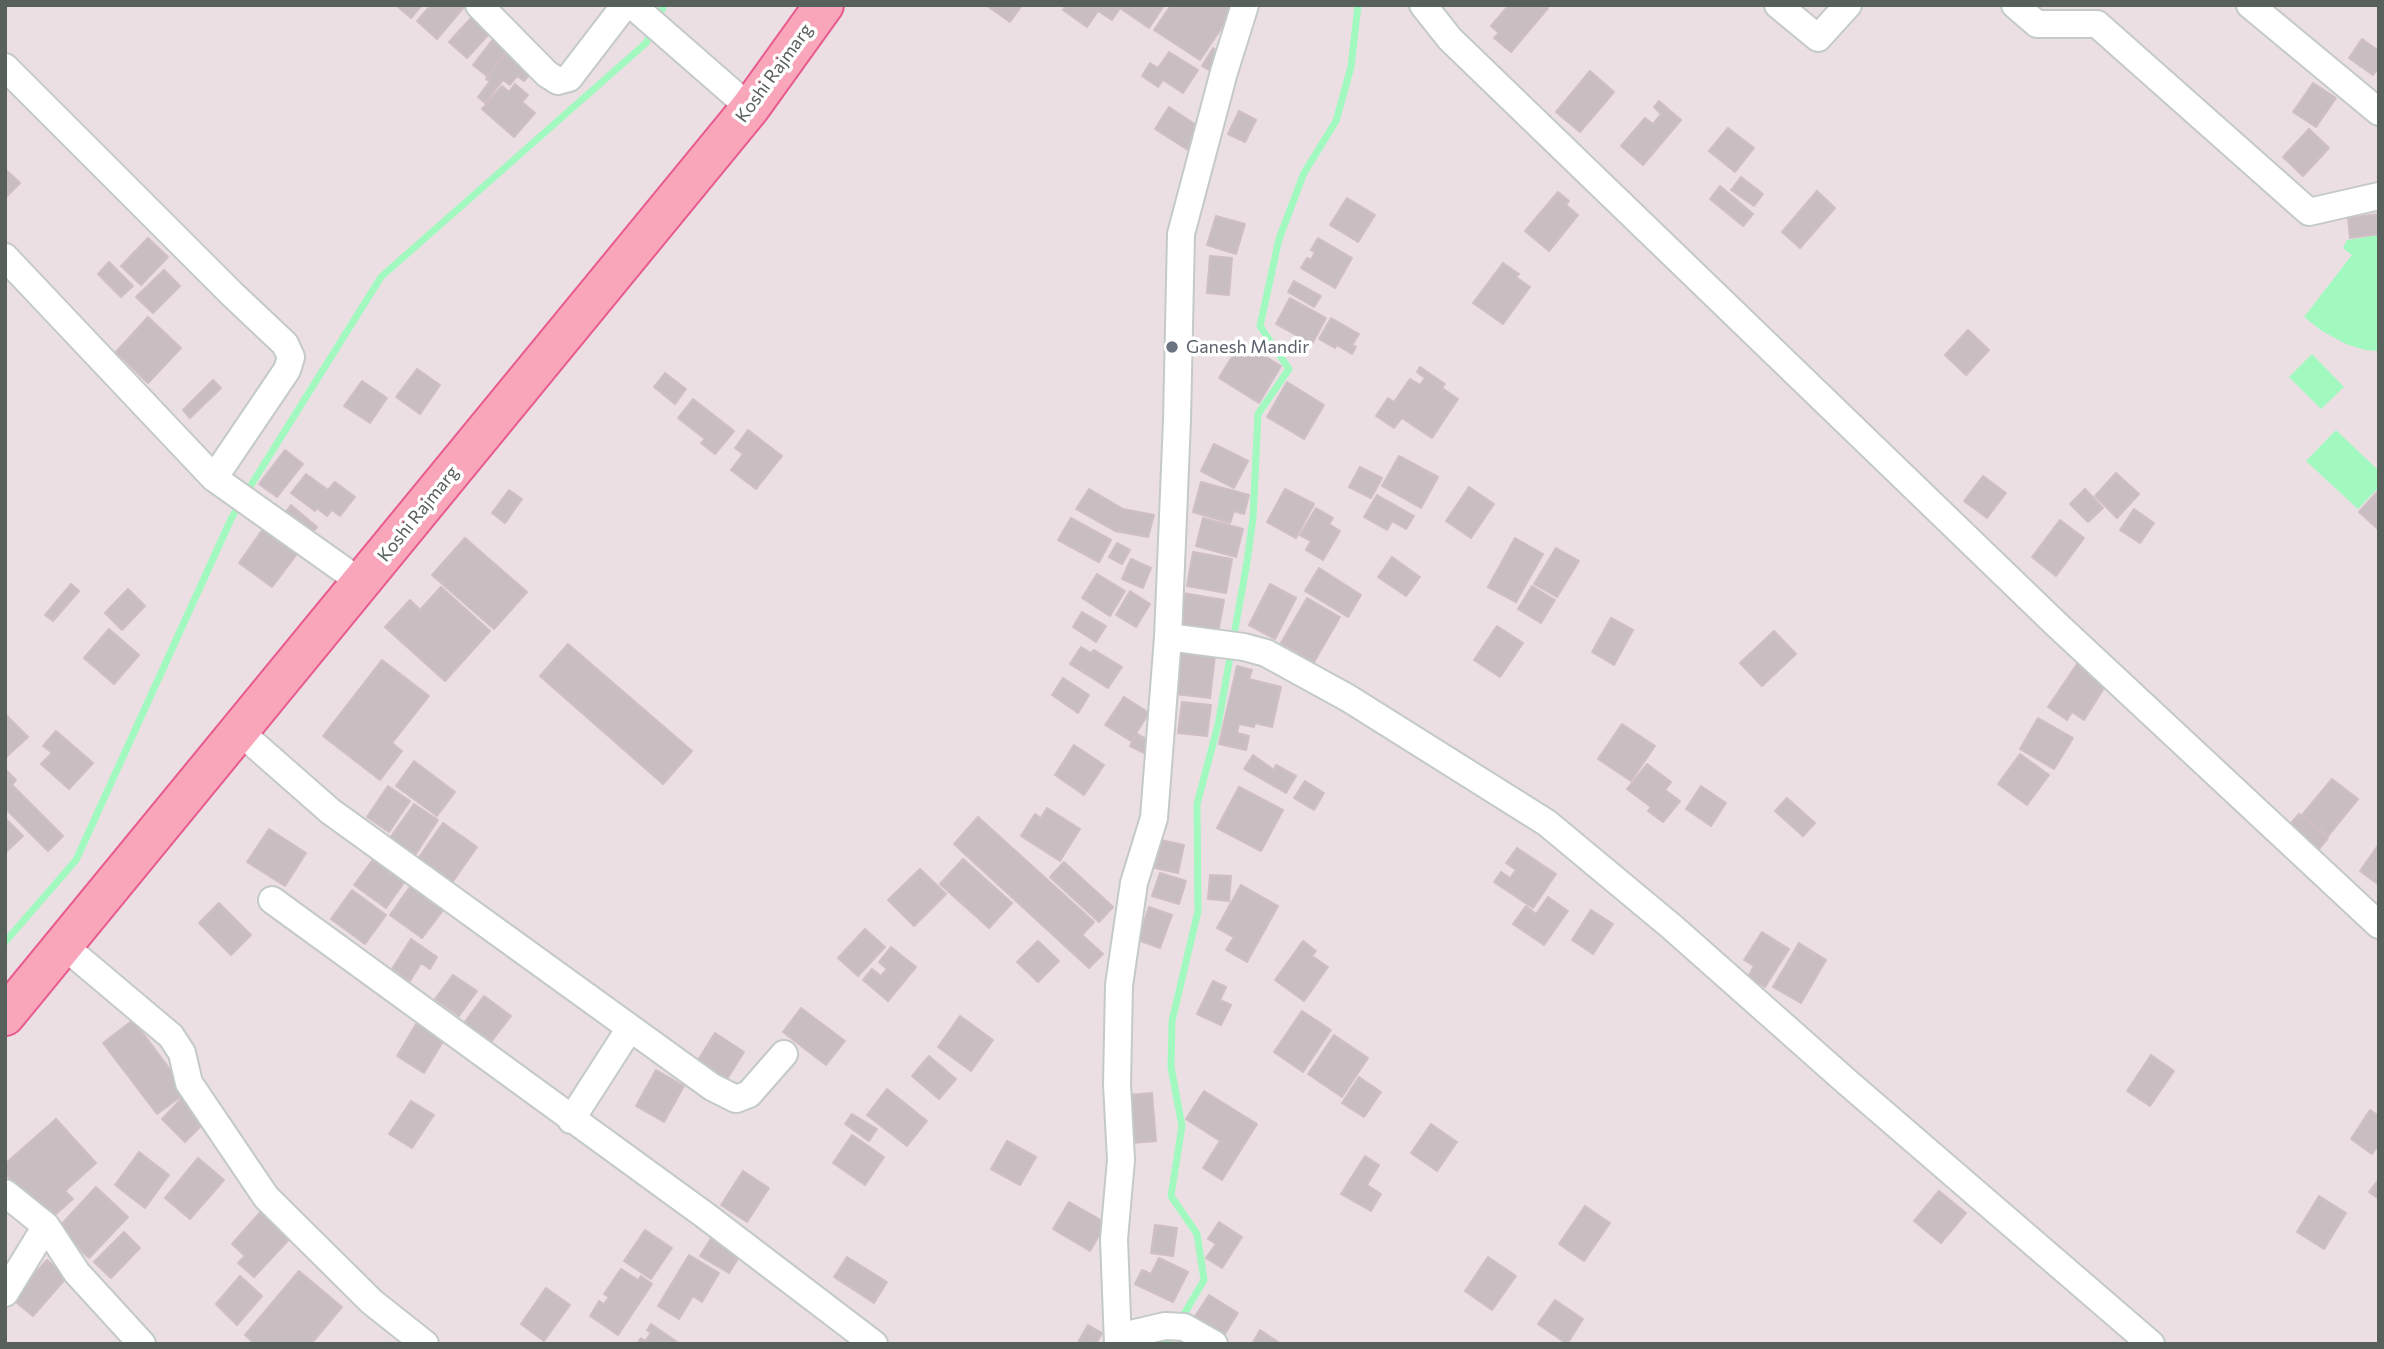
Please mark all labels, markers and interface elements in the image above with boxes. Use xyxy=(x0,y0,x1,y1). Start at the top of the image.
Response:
street label: Koshi Rajmarg xyxy=(731,19,817,127)
place label: Ganesh Mandir xyxy=(1186,336,1309,358)
marker: Ganesh Mandir xyxy=(1164,339,1180,355)
street label: Koshi Rajmarg xyxy=(373,462,463,566)

